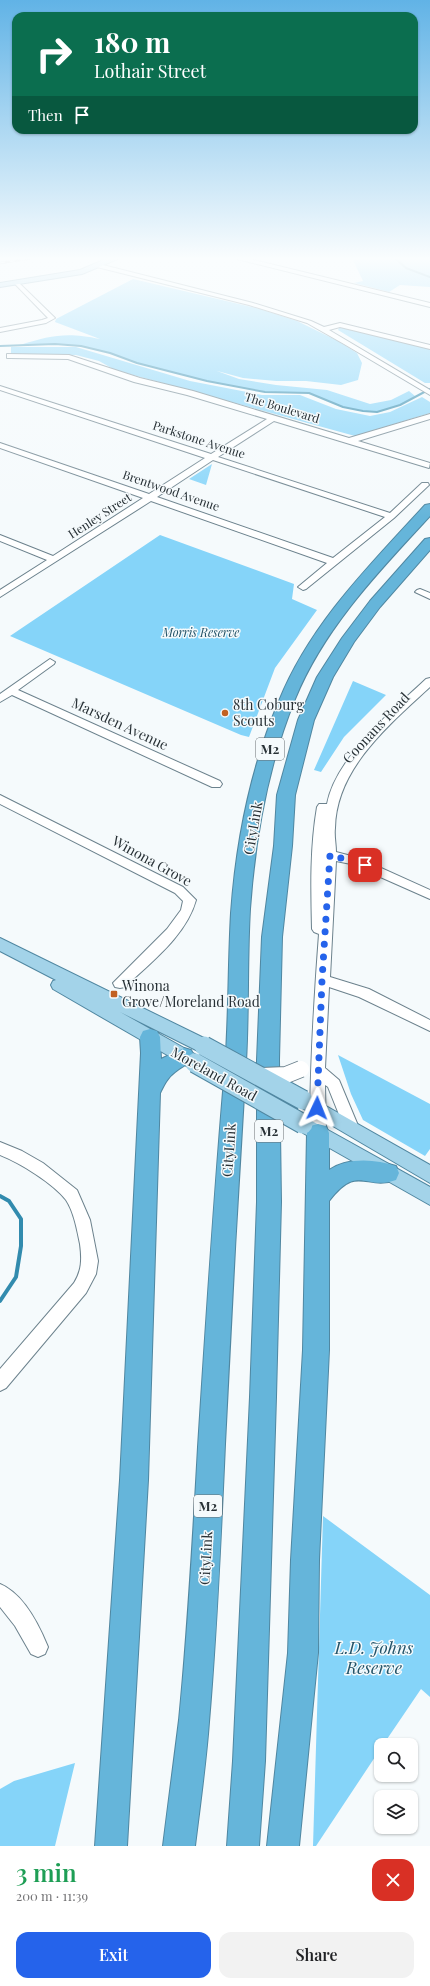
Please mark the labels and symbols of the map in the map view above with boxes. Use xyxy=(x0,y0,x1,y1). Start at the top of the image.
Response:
street label: The Boulevard xyxy=(243,388,322,426)
street label: Parkstone Avenue xyxy=(151,417,248,462)
street label: Brentwood Avenue xyxy=(121,466,222,514)
street label: Henley Street xyxy=(65,488,135,542)
park label: Morris Reserve xyxy=(162,624,239,640)
street label: Coonans Road xyxy=(338,688,413,767)
street label: Marsden Avenue xyxy=(69,693,172,754)
place label: 8th Coburg Scouts xyxy=(233,695,305,730)
marker: 8th Coburg Scouts xyxy=(220,708,230,718)
road number: M2 xyxy=(256,738,284,760)
street label: CityLink xyxy=(238,799,267,856)
street label: Winona Grove xyxy=(108,830,195,890)
pin xyxy=(348,848,382,882)
place label: Winona Grove/Moreland Road xyxy=(121,976,260,1011)
marker: Winona Grove/Moreland Road xyxy=(109,989,119,999)
street label: Moreland Road xyxy=(168,1042,261,1105)
position arrow xyxy=(296,1087,338,1129)
road number: M2 xyxy=(255,1120,283,1142)
street label: CityLink xyxy=(217,1122,240,1178)
road number: M2 xyxy=(194,1495,222,1517)
street label: CityLink xyxy=(195,1530,216,1585)
park label: L.D. Johns Reserve xyxy=(334,1636,414,1678)

